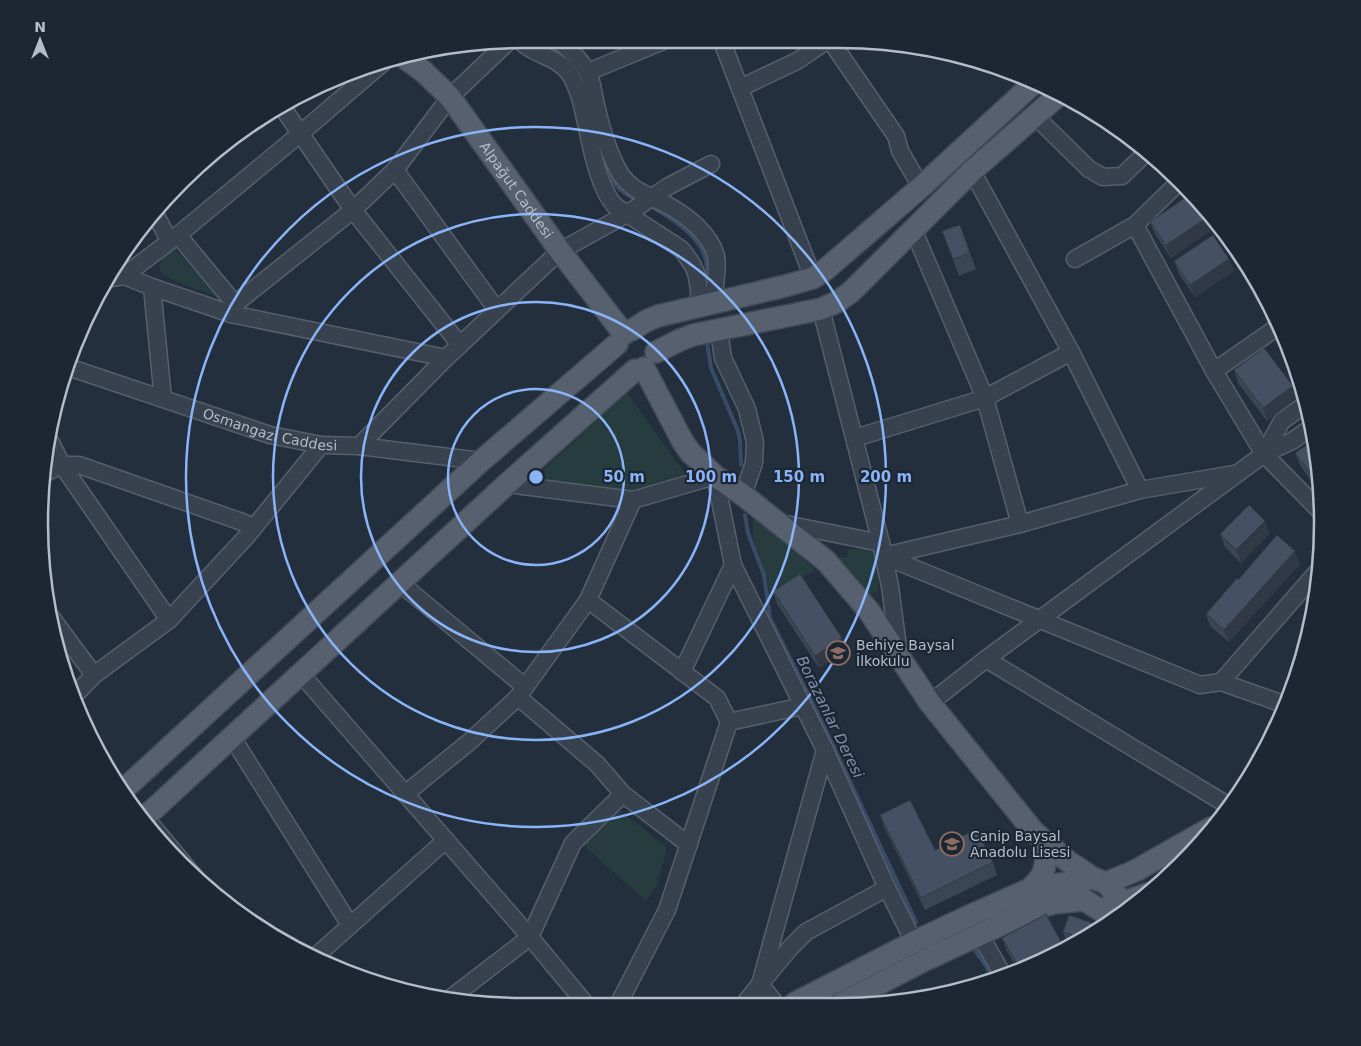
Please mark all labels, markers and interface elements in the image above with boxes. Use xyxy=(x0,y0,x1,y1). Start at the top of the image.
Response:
north arrow xyxy=(15,15,65,65)
text: N xyxy=(34,19,46,35)
street label: Alpağut Caddesi xyxy=(477,139,556,241)
street label: Osmangazi Caddesi xyxy=(201,405,337,453)
centre of rings xyxy=(527,468,545,486)
text: 50 m xyxy=(603,468,645,486)
text: 100 m xyxy=(685,468,737,486)
text: 150 m xyxy=(773,468,825,486)
text: 200 m xyxy=(860,468,912,486)
place label: Behiye Baysal İlkokulu xyxy=(856,637,955,669)
school or university icon: Behiye Baysal İlkokulu xyxy=(825,640,851,666)
water label: Borazanlar Deresi xyxy=(793,653,868,782)
place label: Canip Baysal Anadolu Lisesi xyxy=(970,828,1070,860)
school or university icon: Canip Baysal Anadolu Lisesi xyxy=(939,831,965,857)

